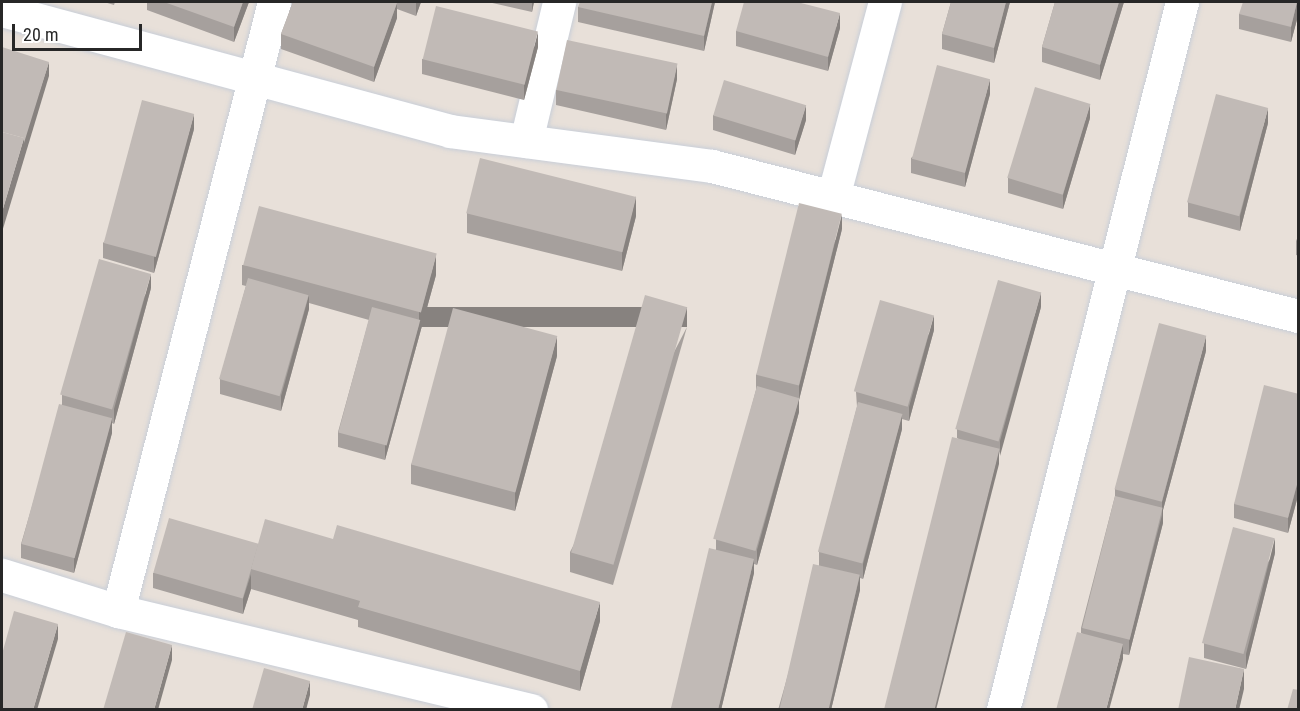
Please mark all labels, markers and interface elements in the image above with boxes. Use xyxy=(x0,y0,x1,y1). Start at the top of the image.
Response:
scale bar xyxy=(15,12,146,50)
text: 20 m xyxy=(23,24,58,45)

